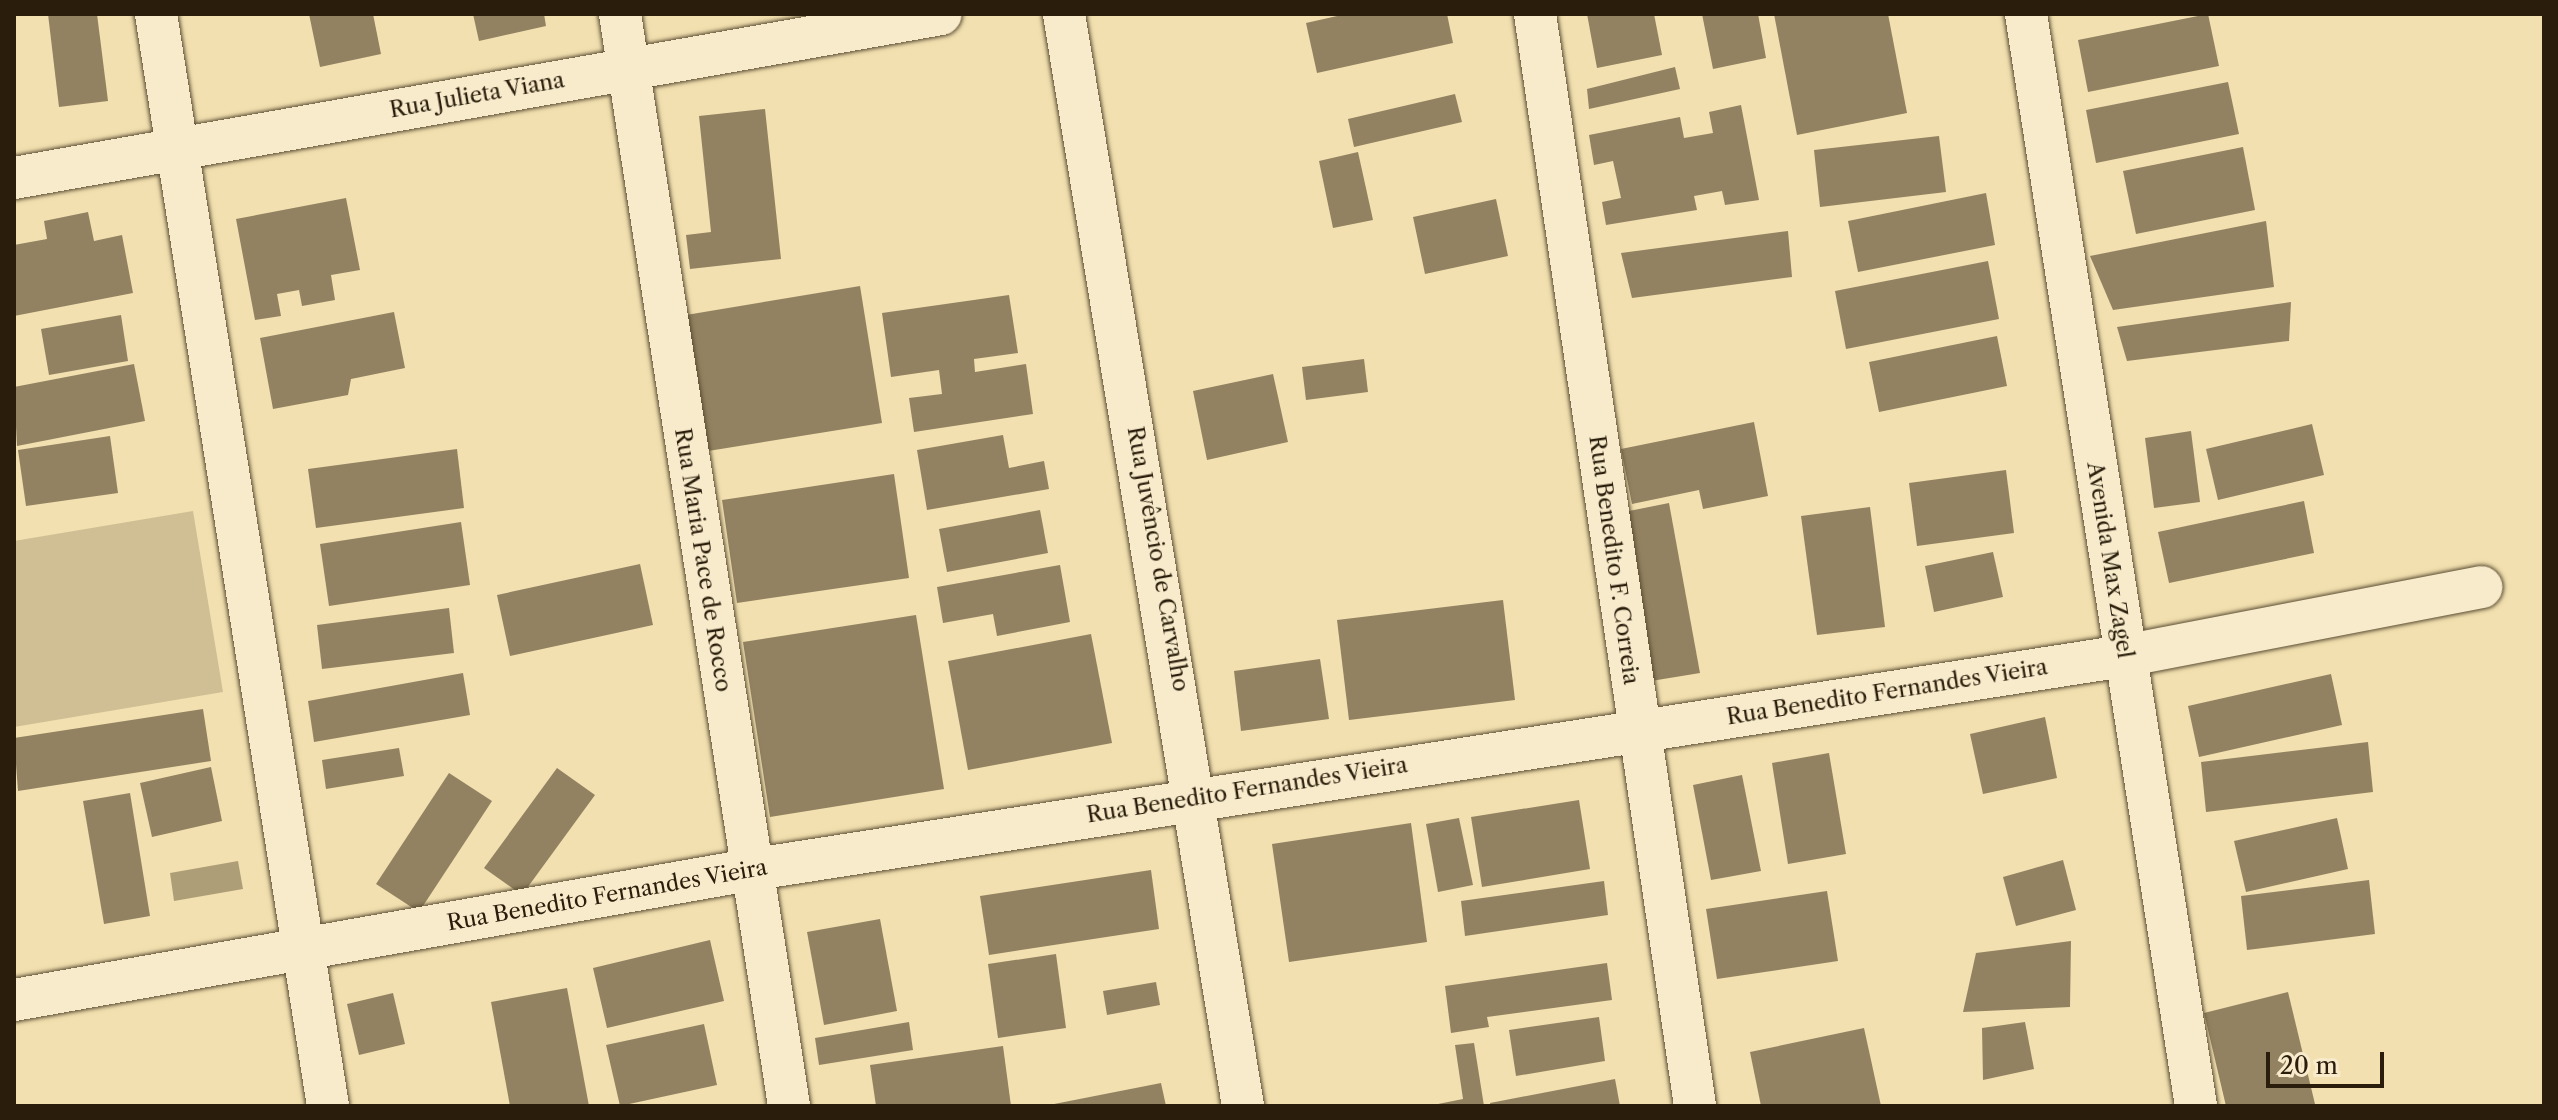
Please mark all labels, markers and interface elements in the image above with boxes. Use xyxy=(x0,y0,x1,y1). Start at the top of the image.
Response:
street label: Rua Julieta Viana xyxy=(387,66,567,124)
street label: Rua Juvêncio de Carvalho xyxy=(1122,424,1194,694)
street label: Rua Maria Pace de Rocco xyxy=(669,426,737,694)
street label: Rua Benedito F. Correia xyxy=(1583,434,1645,686)
street label: Avenida Max Zagel xyxy=(2081,460,2139,660)
street label: Rua Benedito Fernandes Vieira xyxy=(1724,653,2050,731)
street label: Rua Benedito Fernandes Vieira xyxy=(1084,751,1410,829)
street label: Rua Benedito Fernandes Vieira xyxy=(444,854,770,936)
scale bar xyxy=(2270,1036,2388,1086)
text: 20 m xyxy=(2280,1051,2338,1080)

